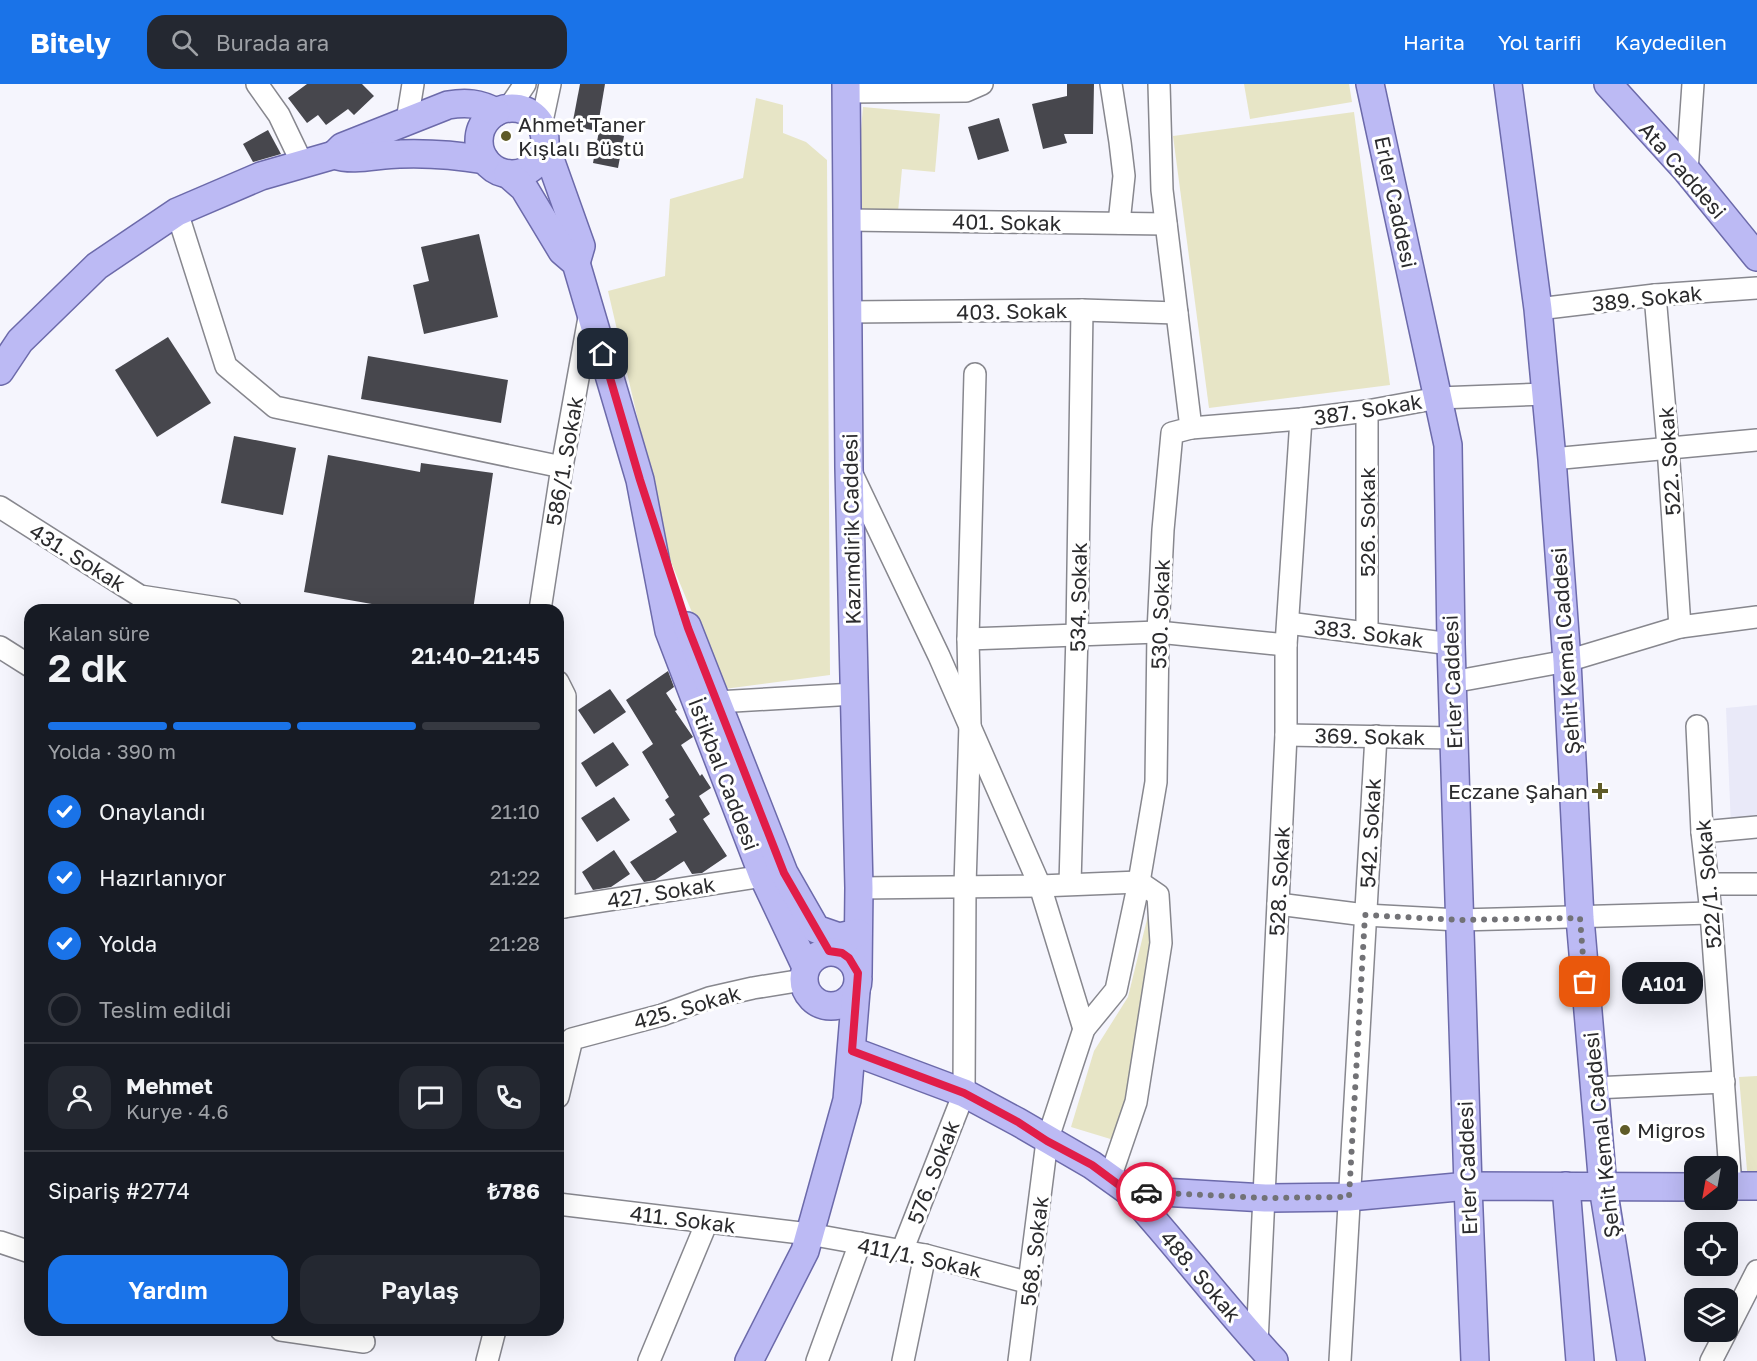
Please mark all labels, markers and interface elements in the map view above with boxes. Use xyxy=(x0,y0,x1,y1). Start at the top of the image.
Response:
search box xyxy=(147,15,567,69)
text: Bitely xyxy=(30,26,111,59)
icon: search xyxy=(168,26,201,59)
text: Burada ara xyxy=(216,29,329,56)
text: Harita xyxy=(1403,29,1465,55)
text: Yol tarifi xyxy=(1498,29,1582,55)
text: Kaydedilen xyxy=(1615,29,1727,55)
place label: Ahmet Taner Kışlalı Büstü xyxy=(518,111,646,161)
street label: Ata Caddesi xyxy=(1634,116,1732,224)
marker: Ahmet Taner Kışlalı Büstü xyxy=(499,129,513,143)
street label: Erler Caddesi xyxy=(1369,134,1423,270)
street label: 401. Sokak xyxy=(952,208,1062,236)
street label: 389. Sokak xyxy=(1591,279,1704,317)
street label: 403. Sokak xyxy=(956,297,1068,325)
pin xyxy=(577,328,628,379)
icon: home xyxy=(586,337,619,370)
street label: 387. Sokak xyxy=(1312,388,1424,430)
street label: 586/1. Sokak xyxy=(540,394,588,528)
street label: 522. Sokak xyxy=(1652,405,1686,517)
street label: Kazımdirik Caddesi xyxy=(836,433,866,625)
street label: 526. Sokak xyxy=(1354,467,1380,577)
street label: 431. Sokak xyxy=(25,517,131,597)
street label: 534. Sokak xyxy=(1064,542,1092,652)
street label: Şehit Kemal Caddesi xyxy=(1545,547,1585,755)
street label: 530. Sokak xyxy=(1145,558,1175,670)
street label: 383. Sokak xyxy=(1313,613,1425,653)
street label: Erler Caddesi xyxy=(1437,615,1467,749)
text: Kalan süre xyxy=(48,621,150,645)
text: 21:40–21:45 xyxy=(411,642,540,669)
text: 2 dk xyxy=(48,644,128,691)
street label: İstikbal Caddesi xyxy=(683,694,765,854)
street label: 369. Sokak xyxy=(1314,722,1426,750)
text: Yolda · 390 m xyxy=(48,739,176,763)
street label: 542. Sokak xyxy=(1354,777,1386,889)
place label: Eczane Şahan xyxy=(1448,778,1588,804)
marker: Eczane Şahan xyxy=(1593,784,1607,798)
icon: check xyxy=(48,795,81,828)
text: Onaylandı xyxy=(99,798,206,825)
text: 21:10 xyxy=(491,799,540,823)
street label: 522/1. Sokak xyxy=(1689,818,1727,950)
street label: 528. Sokak xyxy=(1263,825,1295,937)
icon: check xyxy=(48,861,81,894)
text: Hazırlanıyor xyxy=(99,864,226,891)
text: 21:22 xyxy=(490,865,540,889)
street label: 427. Sokak xyxy=(605,871,717,913)
icon: check xyxy=(48,927,81,960)
text: Yolda xyxy=(99,930,157,957)
text: 21:28 xyxy=(489,931,540,955)
pin xyxy=(1559,956,1610,1007)
callout: A101 xyxy=(1621,961,1702,1003)
icon: bag xyxy=(1568,965,1601,998)
text: A101 xyxy=(1639,971,1686,995)
street label: 425. Sokak xyxy=(630,979,744,1035)
text: Teslim edildi xyxy=(99,996,231,1023)
street label: Şehit Kemal Caddesi xyxy=(1577,1031,1625,1239)
button: person xyxy=(48,1066,111,1129)
button: chat xyxy=(399,1066,462,1129)
button: phone xyxy=(477,1066,540,1129)
text: Mehmet xyxy=(126,1072,213,1099)
text: Kurye · 4.6 xyxy=(126,1099,229,1123)
street label: Erler Caddesi xyxy=(1452,1101,1482,1235)
street label: 576. Sokak xyxy=(901,1116,965,1228)
place label: Migros xyxy=(1637,1117,1705,1143)
marker: Migros xyxy=(1618,1123,1632,1137)
north arrow xyxy=(1684,1156,1738,1210)
map controls xyxy=(1684,1156,1738,1342)
courier xyxy=(1116,1162,1176,1222)
icon: car xyxy=(1130,1176,1163,1209)
text: Sipariş #2774 xyxy=(48,1177,190,1204)
text: ₺786 xyxy=(487,1177,540,1204)
street label: 568. Sokak xyxy=(1014,1194,1054,1308)
street label: 411. Sokak xyxy=(629,1200,737,1238)
button: locate xyxy=(1684,1222,1738,1276)
street label: 488. Sokak xyxy=(1155,1225,1247,1327)
street label: 411/1. Sokak xyxy=(855,1231,985,1283)
button: Yardım xyxy=(48,1255,288,1324)
button: Paylaş xyxy=(300,1255,540,1324)
button: layers xyxy=(1684,1288,1738,1342)

